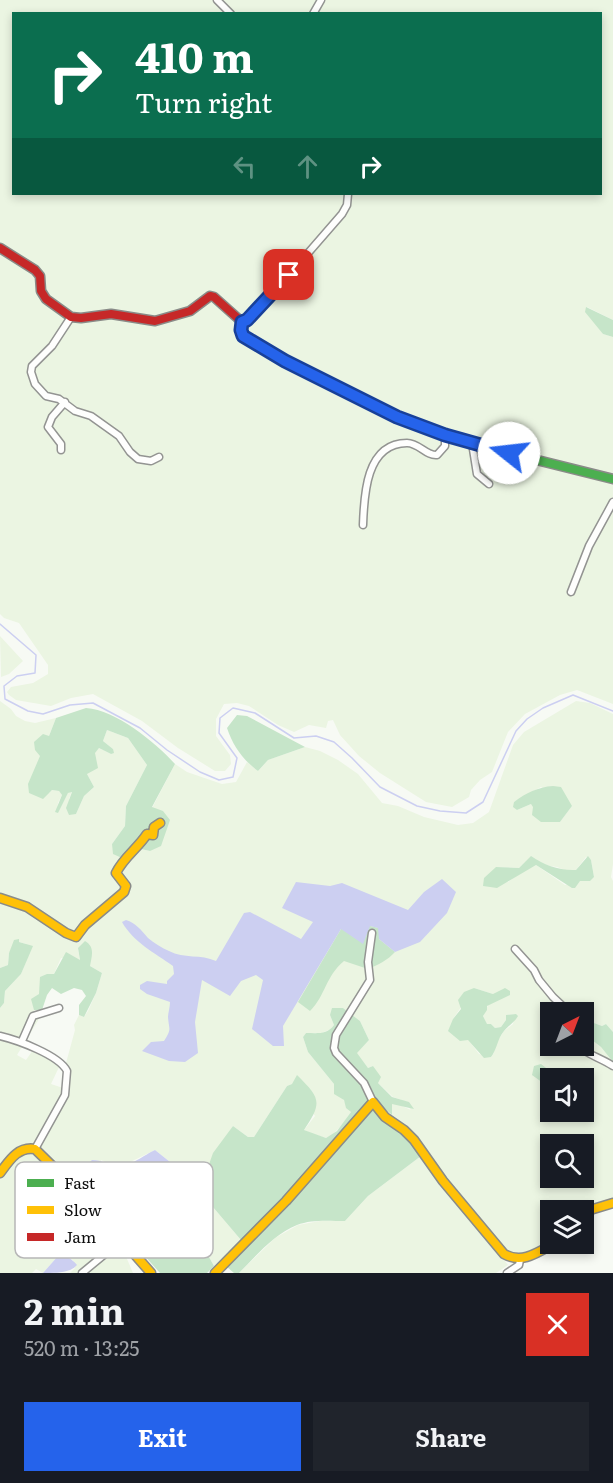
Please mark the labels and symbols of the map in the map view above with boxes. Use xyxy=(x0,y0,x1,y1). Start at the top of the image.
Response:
pin xyxy=(263,249,314,300)
position arrow xyxy=(477,421,541,485)
north arrow xyxy=(540,1002,594,1056)
legend xyxy=(15,1162,213,1258)
text: Fast xyxy=(64,1170,96,1194)
text: Slow xyxy=(64,1197,102,1221)
text: Jam xyxy=(64,1224,97,1248)

